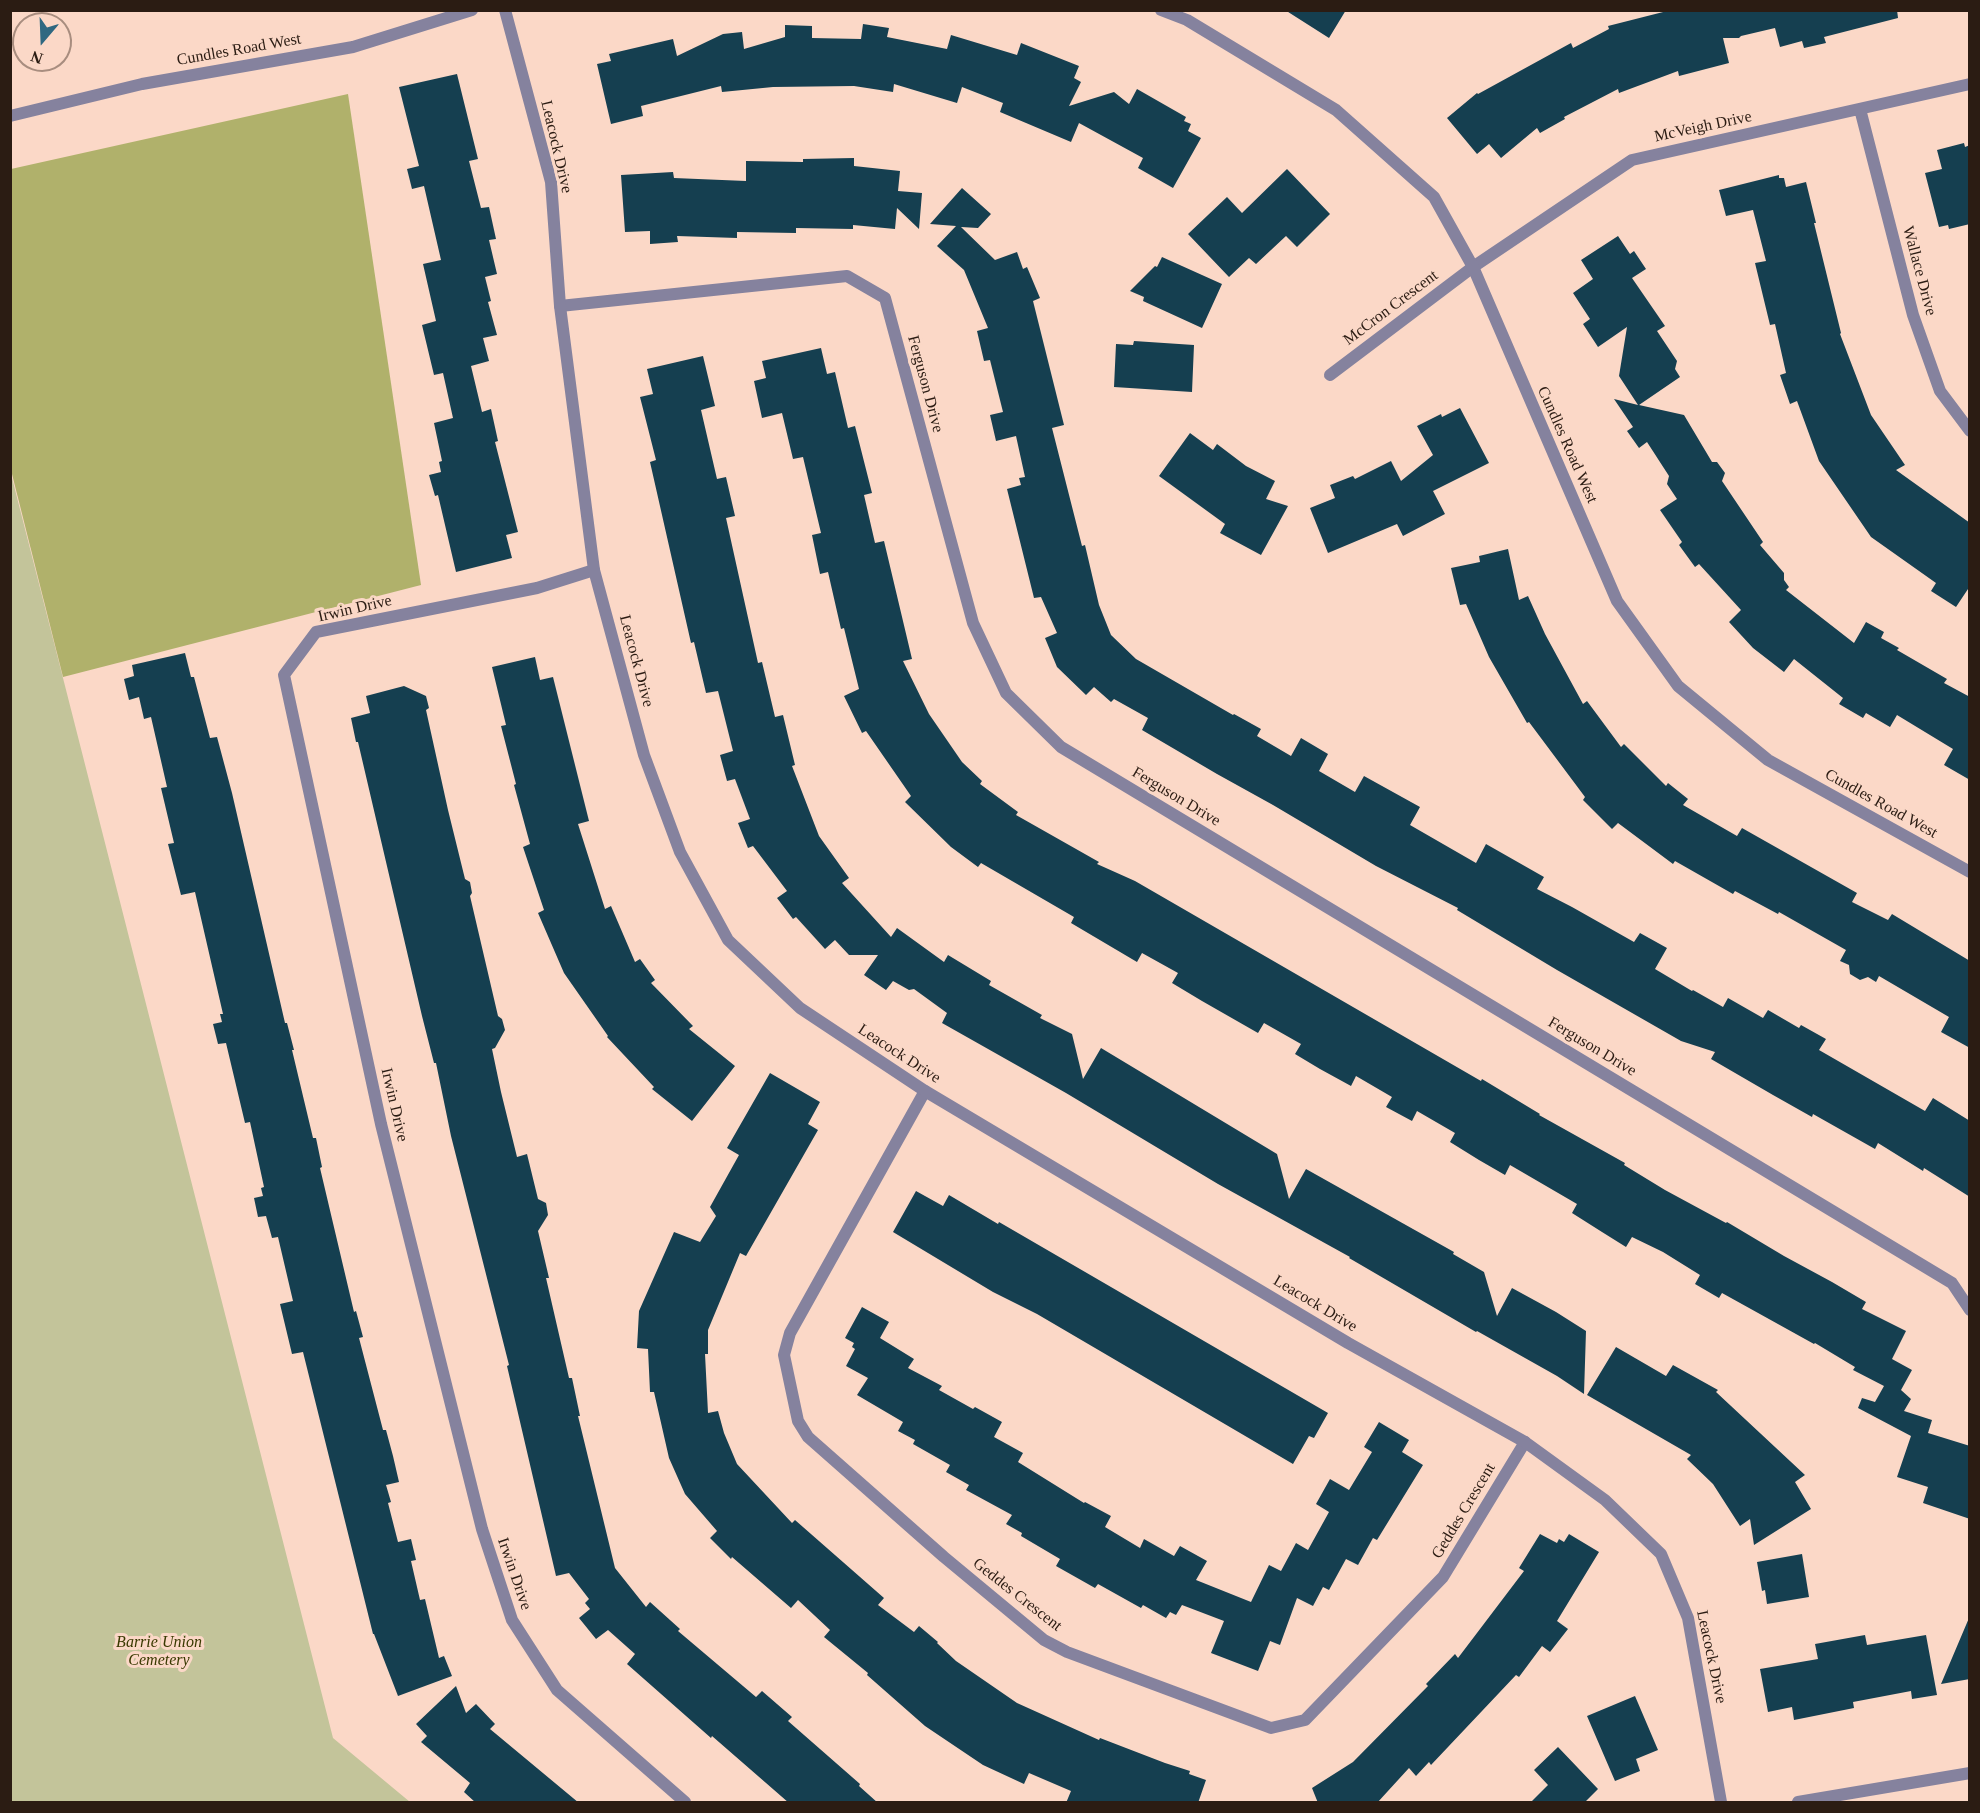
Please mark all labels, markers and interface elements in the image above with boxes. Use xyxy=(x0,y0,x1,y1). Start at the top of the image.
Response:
north arrow xyxy=(12,12,72,72)
street label: Cundles Road West xyxy=(175,30,303,70)
text: N xyxy=(28,48,45,68)
street label: Leacock Drive xyxy=(536,99,576,195)
street label: McVeigh Drive xyxy=(1653,107,1753,147)
street label: Wallace Drive xyxy=(1898,224,1940,318)
street label: McCron Crescent xyxy=(1340,266,1442,350)
street label: Ferguson Drive xyxy=(903,333,947,435)
street label: Cundles Road West xyxy=(1533,384,1601,506)
street label: Irwin Drive xyxy=(316,591,394,627)
street label: Leacock Drive xyxy=(614,613,658,709)
street label: Ferguson Drive xyxy=(1128,763,1224,831)
street label: Cundles Road West xyxy=(1821,765,1941,843)
street label: Ferguson Drive xyxy=(1544,1013,1640,1081)
street label: Leacock Drive xyxy=(854,1020,944,1088)
street label: Irwin Drive xyxy=(376,1066,412,1144)
street label: Leacock Drive xyxy=(1270,1271,1360,1337)
street label: Geddes Crescent xyxy=(1428,1460,1500,1562)
street label: Irwin Drive xyxy=(493,1535,535,1613)
street label: Geddes Crescent xyxy=(969,1554,1065,1636)
street label: Leacock Drive xyxy=(1692,1609,1730,1705)
park label: Barrie Union Cemetery xyxy=(116,1633,202,1671)

